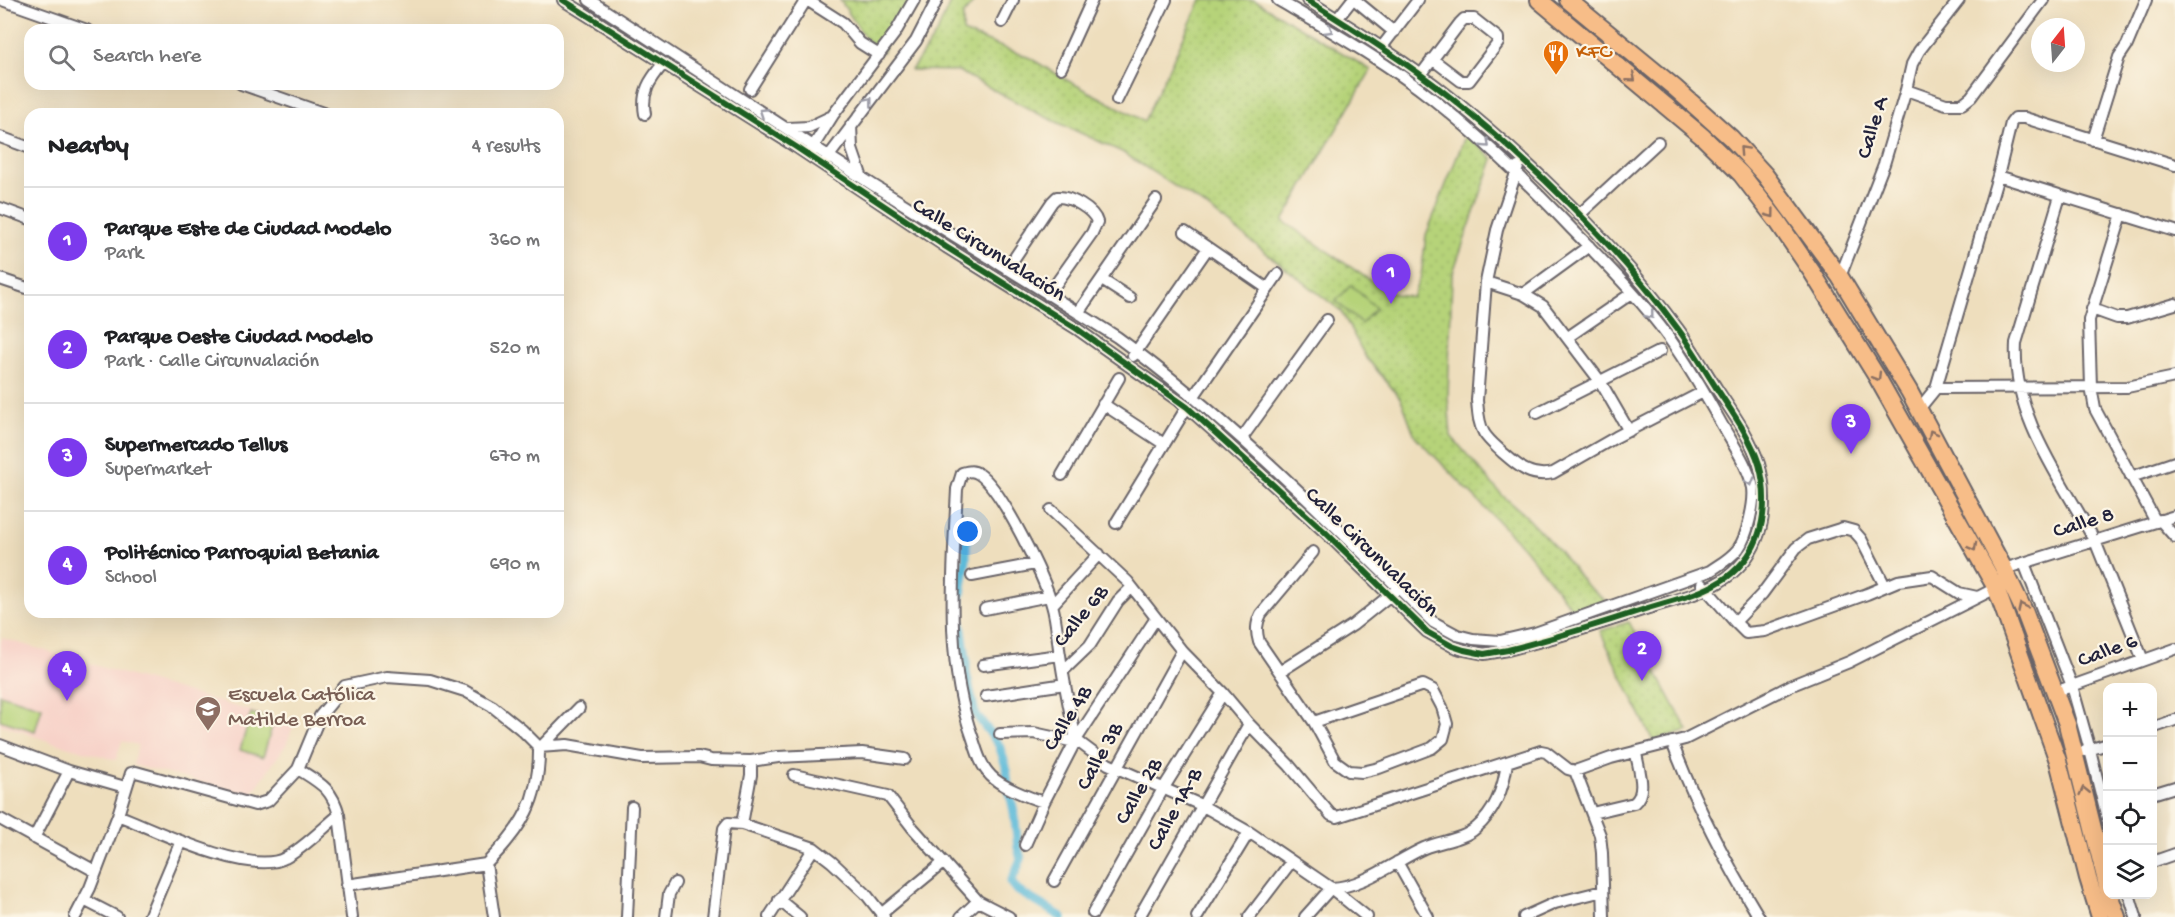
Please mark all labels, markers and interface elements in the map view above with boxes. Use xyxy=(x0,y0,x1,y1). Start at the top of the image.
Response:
north arrow xyxy=(2031,18,2085,72)
one-way arrow xyxy=(1323,22,1333,34)
search box xyxy=(24,24,564,90)
restaurant icon: KFC xyxy=(1541,38,1571,76)
place label: KFC xyxy=(1576,40,1613,66)
icon: search xyxy=(45,41,78,74)
text: Search here xyxy=(93,44,201,70)
one-way arrow xyxy=(1626,71,1637,82)
street label: Calle A xyxy=(1852,93,1896,162)
one-way arrow xyxy=(862,97,873,108)
one-way arrow xyxy=(758,109,769,120)
text: Nearby xyxy=(48,132,129,163)
text: 4 results xyxy=(472,136,540,159)
one-way arrow xyxy=(1480,137,1490,148)
one-way arrow xyxy=(1739,146,1750,157)
street label: Calle Circunvalación xyxy=(906,193,1070,309)
one-way arrow xyxy=(1764,207,1775,218)
text: Parque Este de Ciudad Modelo xyxy=(105,217,391,243)
text: 1 xyxy=(63,230,72,253)
text: 360 m xyxy=(489,230,540,253)
text: Park xyxy=(105,243,143,266)
pin: 1 xyxy=(1372,254,1410,304)
one-way arrow xyxy=(1642,308,1653,319)
text: Parque Oeste Ciudad Modelo xyxy=(105,325,373,351)
text: 2 xyxy=(63,338,72,361)
text: 520 m xyxy=(489,338,540,361)
text: Park · Calle Circunvalación xyxy=(105,351,319,374)
one-way arrow xyxy=(1870,371,1881,382)
pin: 3 xyxy=(1832,404,1870,454)
one-way arrow xyxy=(1928,430,1939,440)
text: Supermercado Tellus xyxy=(105,433,287,459)
text: 3 xyxy=(62,446,73,469)
text: 670 m xyxy=(489,446,540,469)
text: Supermarket xyxy=(105,459,211,482)
one-way arrow xyxy=(1742,476,1755,487)
street label: Calle Circunvalación xyxy=(1299,482,1444,624)
street label: Calle 8 xyxy=(2050,502,2118,546)
your location xyxy=(953,517,982,546)
text: Politécnico Parroquial Betania xyxy=(105,541,378,567)
one-way arrow xyxy=(1966,541,1977,551)
text: 4 xyxy=(63,554,72,577)
text: 690 m xyxy=(490,554,540,577)
text: School xyxy=(105,567,157,590)
street label: Calle 6B xyxy=(1049,580,1115,653)
one-way arrow xyxy=(2017,602,2029,613)
street label: Calle 6 xyxy=(2075,629,2142,675)
pin: 2 xyxy=(1622,632,1662,681)
pin: 4 xyxy=(48,652,86,701)
street label: Calle 4B xyxy=(1039,681,1100,756)
place label: Escuela Católica Matilde Berroa xyxy=(228,683,376,734)
map controls xyxy=(2103,683,2157,899)
button: + xyxy=(2103,683,2157,737)
school or university icon: Escuela Católica Matilde Berroa xyxy=(193,694,223,732)
street label: Calle 3B xyxy=(1072,718,1130,795)
button: − xyxy=(2103,737,2157,791)
street label: Calle 2B xyxy=(1111,753,1170,830)
street label: Calle 1A-B xyxy=(1143,764,1210,856)
one-way arrow xyxy=(2078,787,2091,797)
button: locate xyxy=(2103,791,2157,845)
button: layers xyxy=(2103,845,2157,899)

